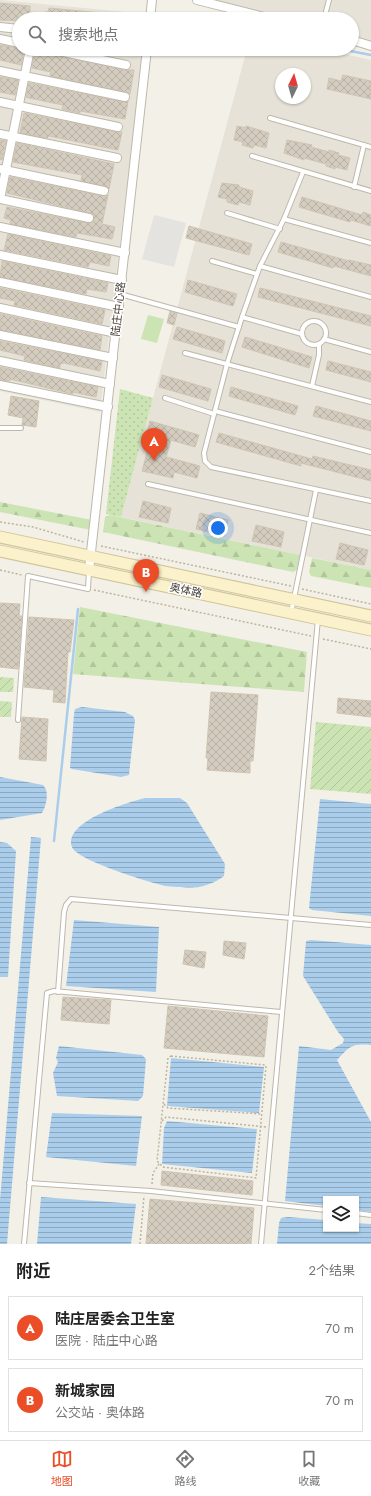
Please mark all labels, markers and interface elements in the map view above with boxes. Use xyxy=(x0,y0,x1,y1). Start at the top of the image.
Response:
search box xyxy=(12,12,359,56)
icon: search xyxy=(26,23,48,45)
text: 搜索地点 xyxy=(58,24,118,46)
north arrow xyxy=(275,68,311,104)
street label: 陆庄中心路 xyxy=(107,281,129,337)
pin: A xyxy=(141,428,167,461)
your location xyxy=(208,518,228,538)
pin: B xyxy=(133,559,159,592)
street label: 奥体路 xyxy=(168,579,204,601)
map controls xyxy=(323,1196,359,1232)
button: layers xyxy=(323,1196,359,1232)
text: 附近 xyxy=(16,1259,50,1283)
text: 2个结果 xyxy=(309,1261,355,1280)
text: 陆庄居委会卫生室 xyxy=(55,1308,175,1330)
text: A xyxy=(25,1319,35,1338)
text: 70 m xyxy=(325,1319,354,1338)
text: 医院 · 陆庄中心路 xyxy=(55,1331,158,1350)
text: 新城家园 xyxy=(55,1380,115,1402)
text: B xyxy=(26,1391,34,1410)
text: 70 m xyxy=(325,1391,354,1410)
text: 公交站 · 奥体路 xyxy=(55,1403,145,1422)
tab: 地图 xyxy=(51,1448,73,1489)
tab: 路线 xyxy=(174,1448,196,1489)
tab: 收藏 xyxy=(298,1448,320,1489)

